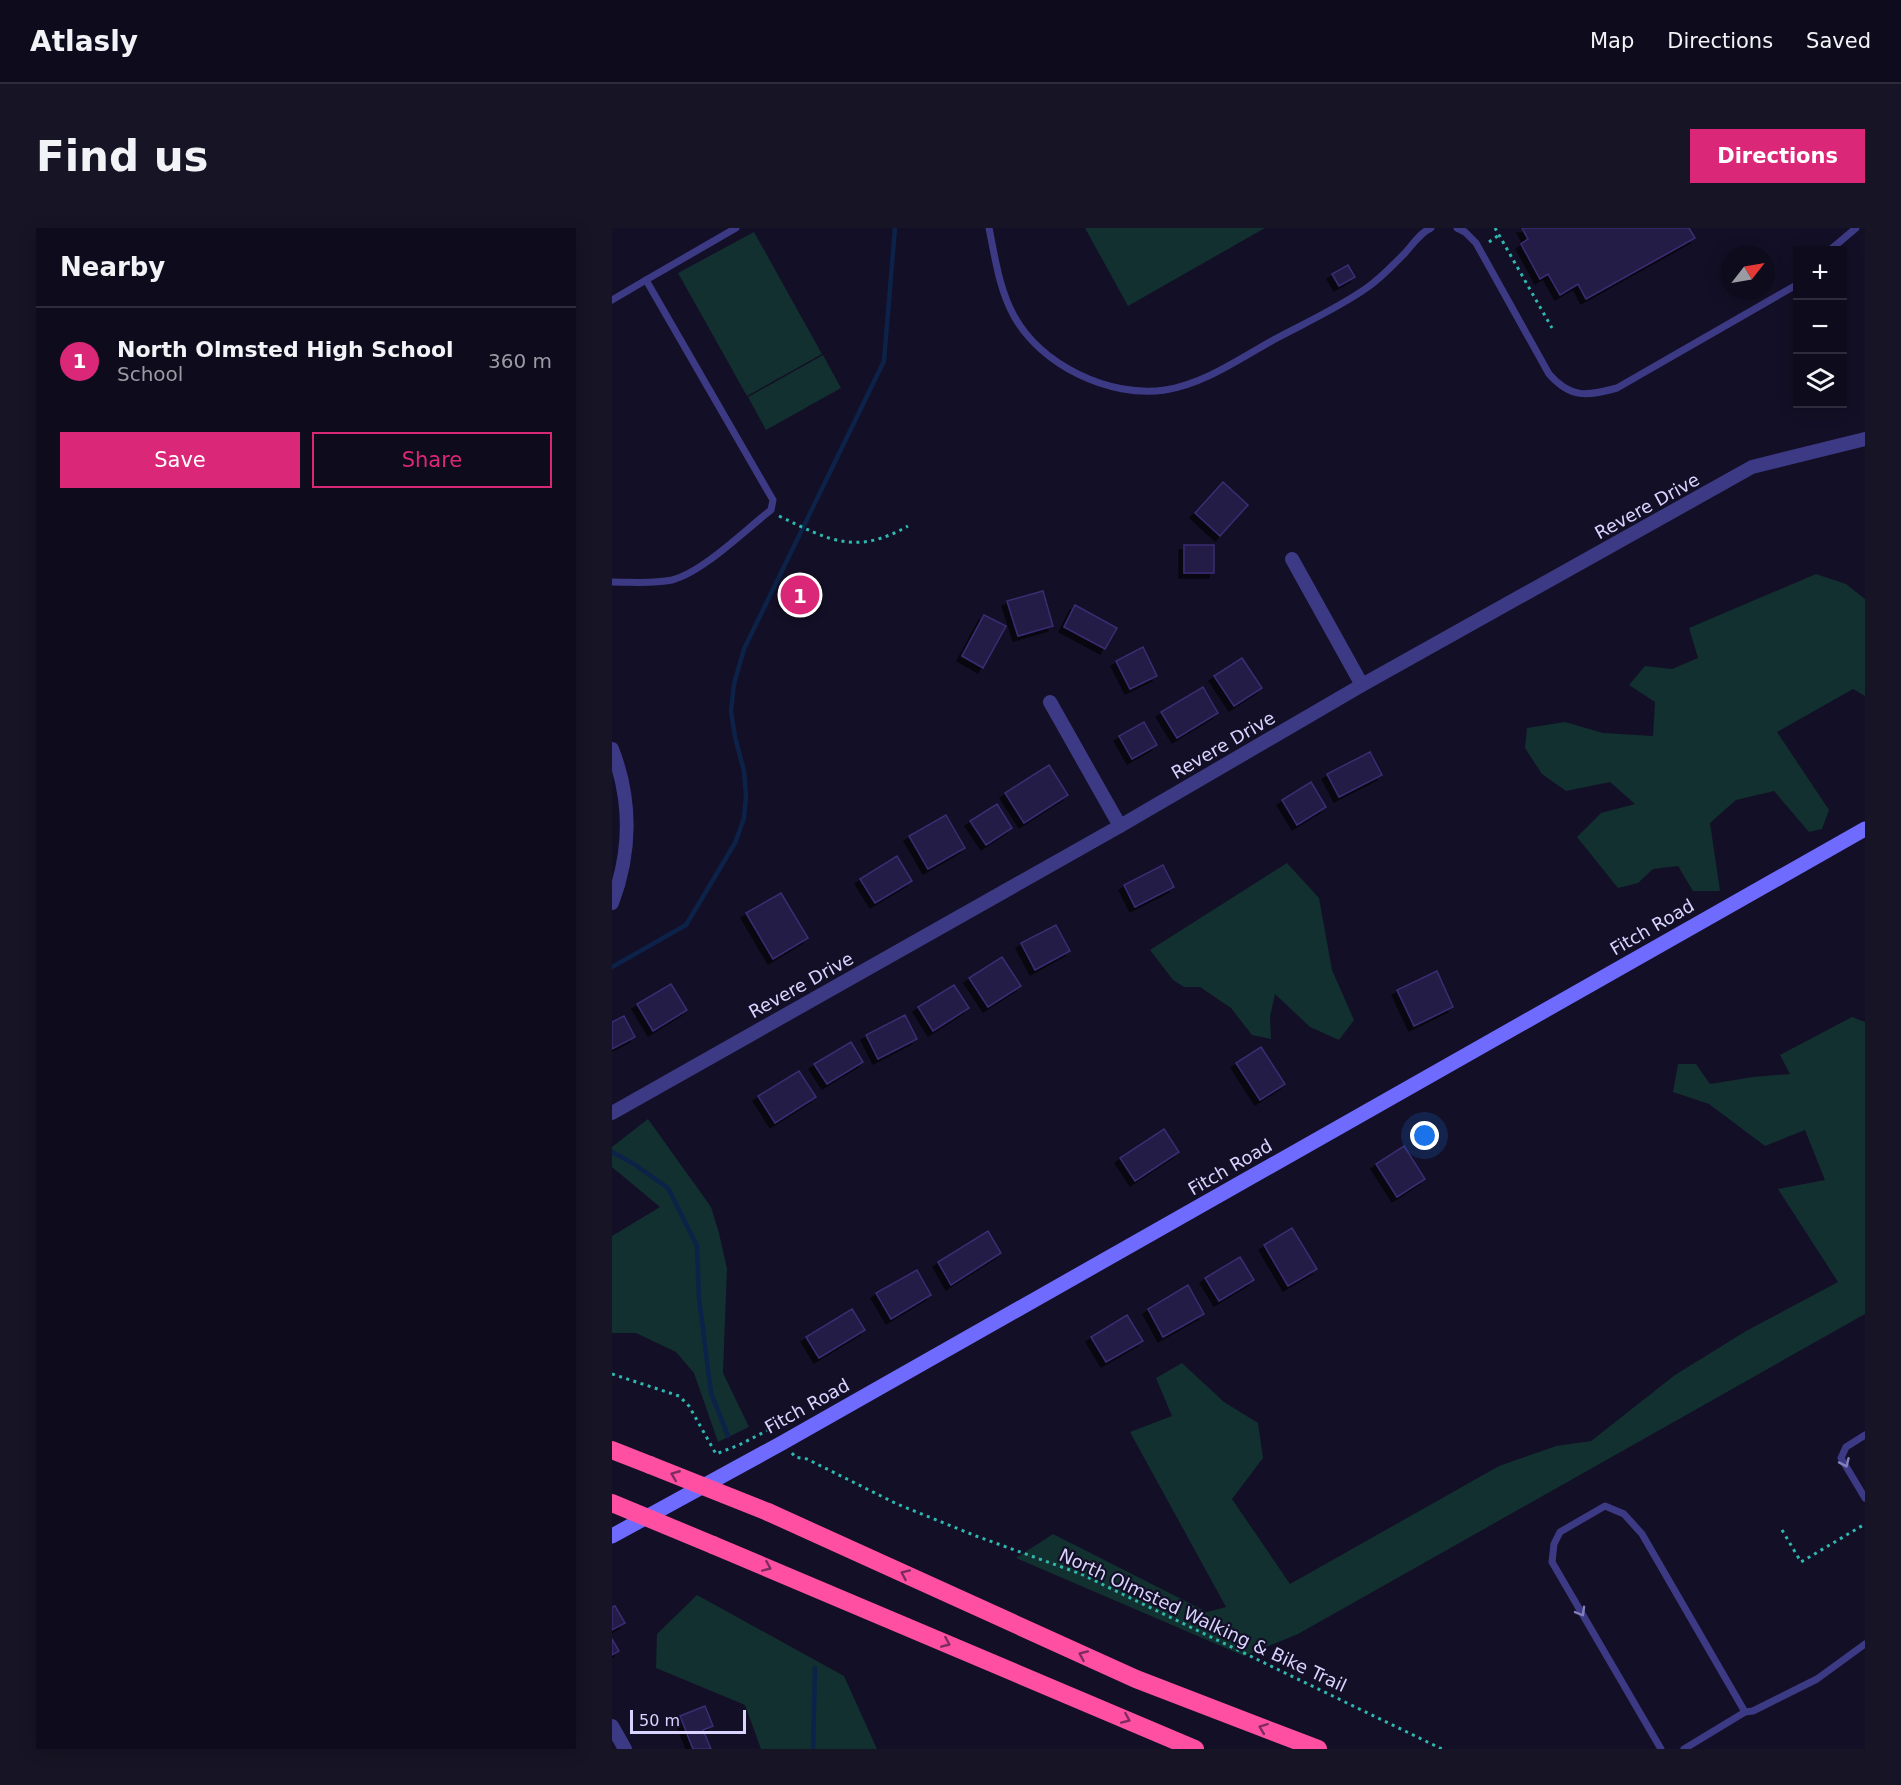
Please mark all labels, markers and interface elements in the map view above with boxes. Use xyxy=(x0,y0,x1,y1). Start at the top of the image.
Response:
text: Atlasly xyxy=(30,25,138,58)
text: Map xyxy=(1590,29,1634,53)
text: Directions xyxy=(1667,29,1773,53)
text: Saved xyxy=(1806,29,1871,53)
button: Directions xyxy=(1690,129,1865,183)
text: Find us xyxy=(36,132,209,181)
north arrow xyxy=(1721,246,1775,300)
map controls xyxy=(1793,246,1847,408)
button: + xyxy=(1793,246,1847,300)
text: Nearby xyxy=(60,252,165,282)
button: − xyxy=(1793,300,1847,354)
text: North Olmsted High School xyxy=(117,337,454,362)
text: 1 xyxy=(73,349,86,373)
text: 360 m xyxy=(488,349,552,373)
button: layers xyxy=(1793,354,1847,408)
text: School xyxy=(117,362,183,386)
button: Save xyxy=(60,432,300,488)
button: Share xyxy=(312,432,552,488)
street label: Revere Drive xyxy=(1591,469,1703,543)
pin: 1 xyxy=(780,572,819,617)
street label: Revere Drive xyxy=(1167,707,1279,783)
street label: Fitch Road xyxy=(1606,895,1698,959)
street label: Revere Drive xyxy=(745,948,857,1022)
your location xyxy=(1410,1121,1439,1150)
street label: Fitch Road xyxy=(1184,1135,1276,1199)
street label: Fitch Road xyxy=(761,1374,853,1438)
one-way arrow xyxy=(1838,1456,1850,1467)
one-way arrow xyxy=(670,1470,681,1482)
street label: North Olmsted Walking & Bike Trail xyxy=(1056,1544,1350,1696)
one-way arrow xyxy=(760,1560,771,1572)
one-way arrow xyxy=(900,1570,911,1582)
one-way arrow xyxy=(1574,1606,1586,1616)
one-way arrow xyxy=(940,1636,951,1648)
one-way arrow xyxy=(1078,1650,1089,1662)
scale bar xyxy=(630,1707,746,1734)
text: 50 m xyxy=(639,1711,680,1730)
one-way arrow xyxy=(1119,1712,1130,1724)
one-way arrow xyxy=(1258,1723,1269,1735)

